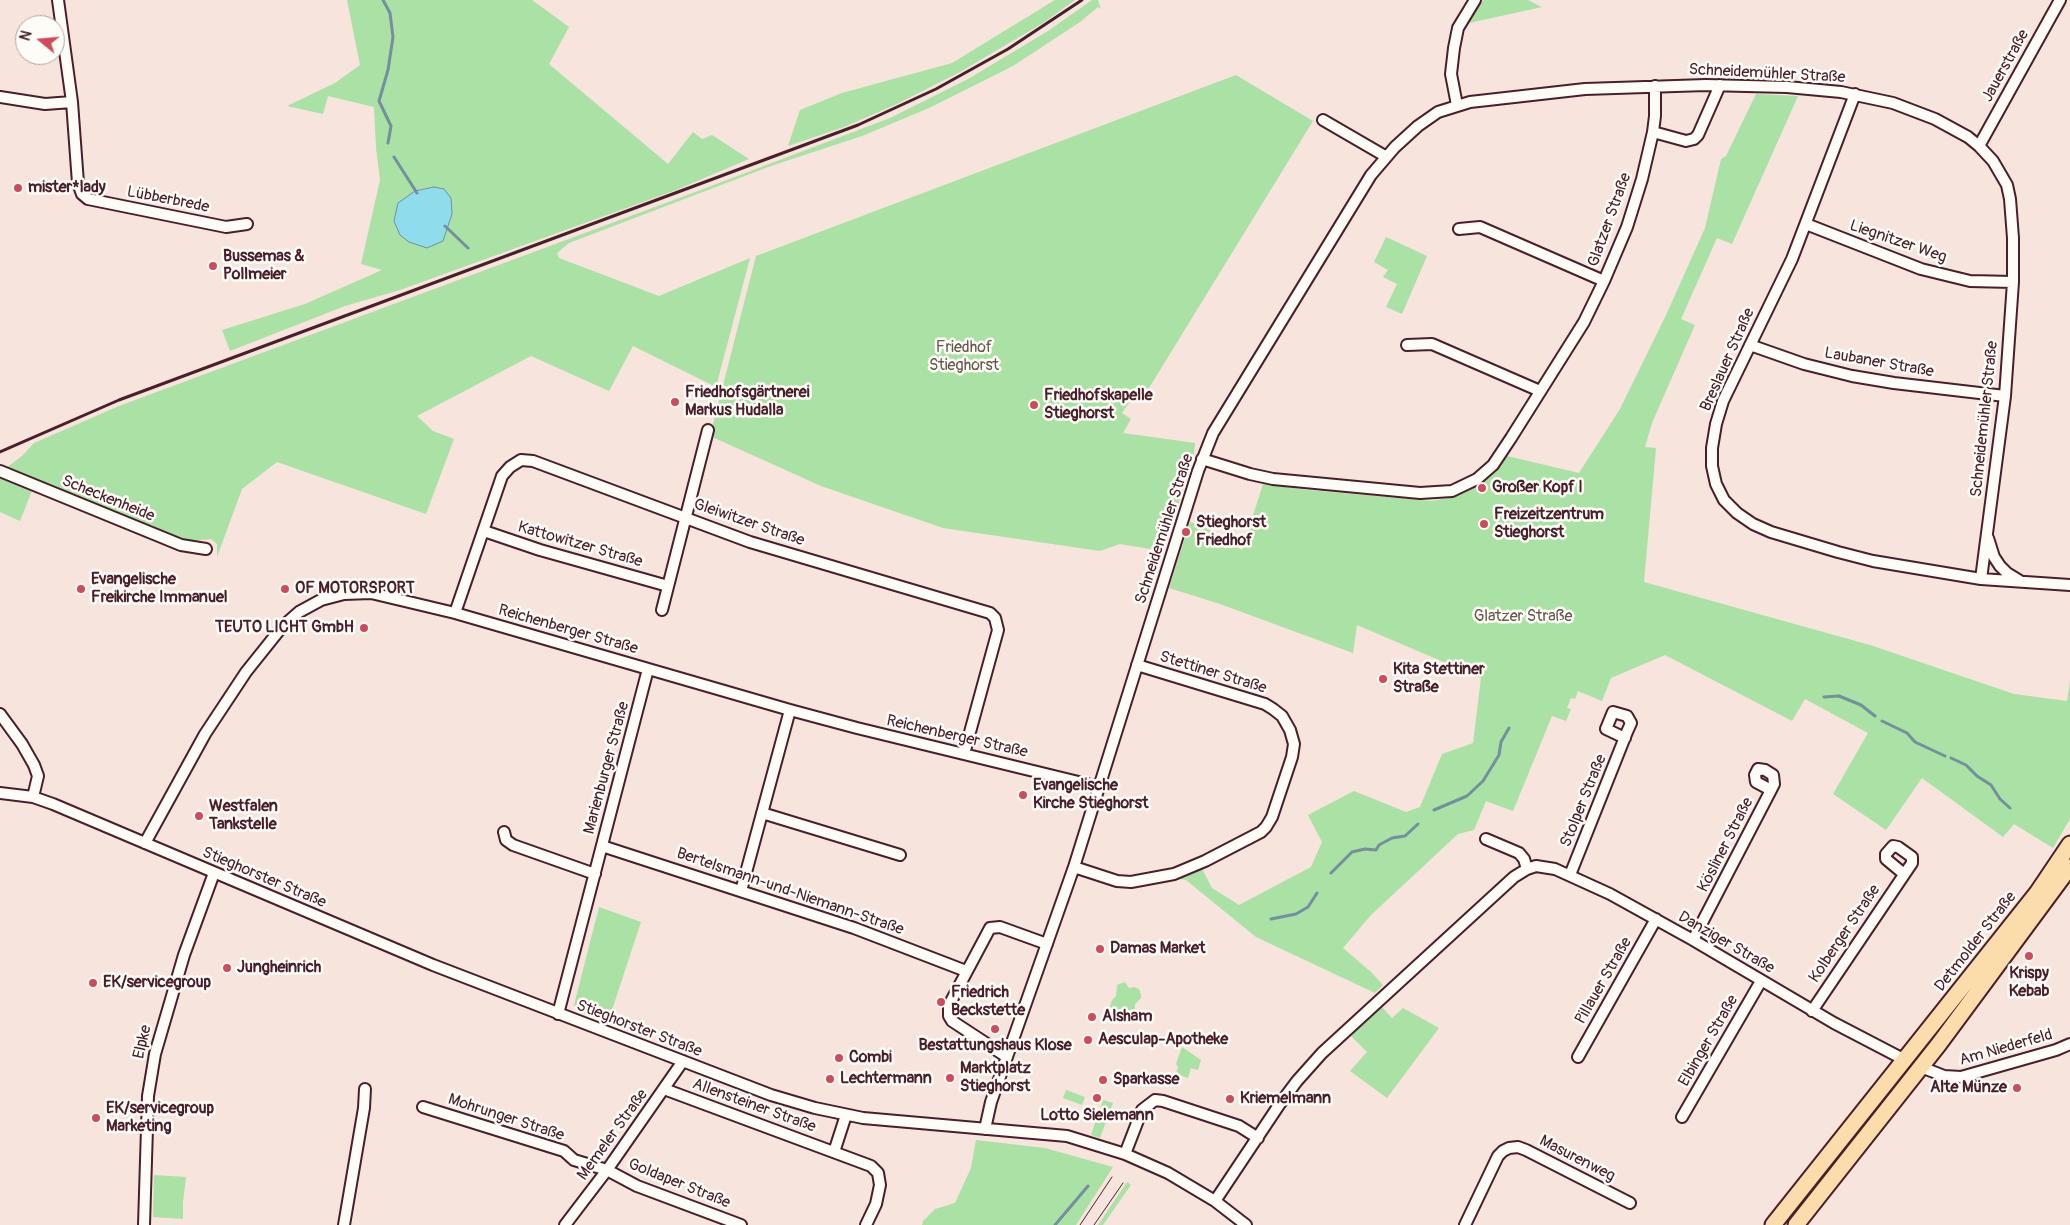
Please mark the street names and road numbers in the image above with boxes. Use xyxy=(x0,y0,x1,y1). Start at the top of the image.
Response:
street label: Jauerstraße xyxy=(1978,26,2034,106)
street label: Schneidemühler Straße xyxy=(1688,60,1846,88)
street label: Glatzer Straße xyxy=(1584,170,1636,270)
street label: Lübberbrede xyxy=(125,183,211,217)
street label: Liegnitzer Weg xyxy=(1847,216,1949,268)
street label: Breslauer Straße xyxy=(1697,305,1759,415)
street label: Schneidemühler Straße xyxy=(1967,340,2003,498)
street label: Laubaner Straße xyxy=(1823,344,1935,382)
street label: Schneidemühler Straße xyxy=(1132,451,1198,607)
street label: Scheckenheide xyxy=(59,472,157,526)
street label: Gleiwitzer Straße xyxy=(691,495,807,551)
street label: Kattowitzer Straße xyxy=(515,518,645,572)
street label: Reichenberger Straße xyxy=(496,601,640,659)
street label: Stettiner Straße xyxy=(1157,648,1269,698)
street label: Marienburger Straße xyxy=(580,700,634,836)
street label: Reichenberger Straße xyxy=(885,711,1029,763)
street label: Stolper Straße xyxy=(1557,752,1611,850)
street label: Kösliner Straße xyxy=(1694,794,1758,896)
street label: Stieghorster Straße xyxy=(199,843,329,913)
street label: Bertelsmann-und-Niemann-Straße xyxy=(674,844,906,940)
street label: Kolberger Straße xyxy=(1805,881,1885,987)
street label: Detmolder Straße xyxy=(1931,888,2021,996)
street label: Danziger Straße xyxy=(1674,908,1778,978)
street label: Pillauer Straße xyxy=(1571,934,1637,1028)
street label: Elbinger Straße xyxy=(1675,992,1743,1090)
street label: Stieghorster Straße xyxy=(574,996,704,1062)
street label: Elpke xyxy=(130,1023,156,1061)
street label: Am Niederfeld xyxy=(1957,1026,2055,1070)
street label: Allensteiner Straße xyxy=(690,1075,818,1137)
street label: Memeler Straße xyxy=(574,1086,652,1184)
street label: Mohrunger Straße xyxy=(445,1090,567,1146)
street label: Masurenweg xyxy=(1536,1132,1618,1186)
street label: Goldaper Straße xyxy=(625,1155,733,1213)

